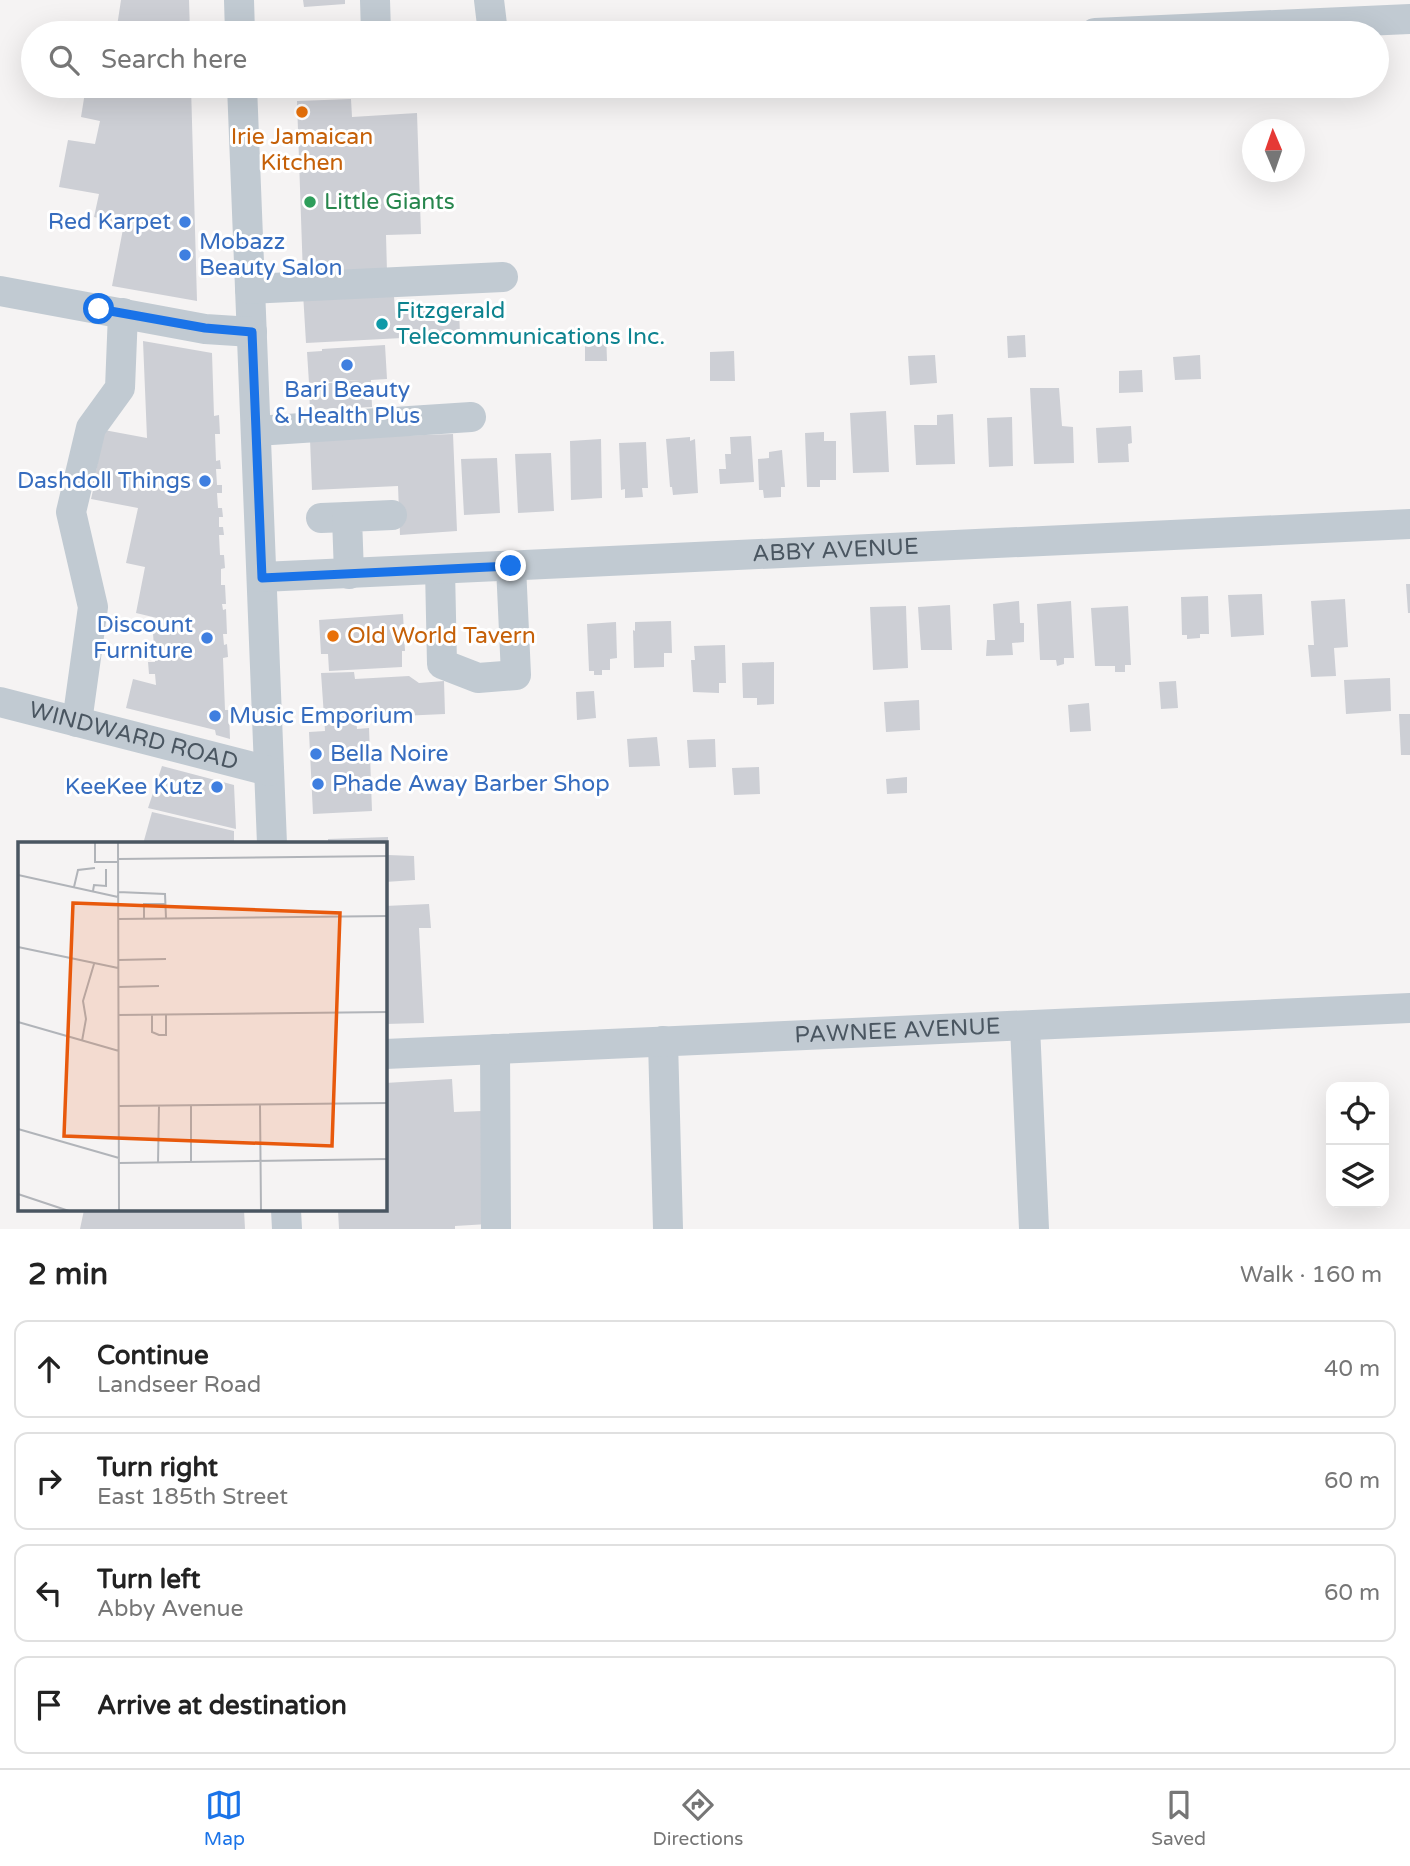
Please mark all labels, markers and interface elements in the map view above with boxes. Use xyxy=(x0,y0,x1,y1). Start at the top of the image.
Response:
search box xyxy=(21,21,1389,98)
icon: search xyxy=(45,41,83,79)
text: Search here xyxy=(101,44,247,75)
marker: Irie Jamaican Kitchen xyxy=(294,104,310,120)
north arrow xyxy=(1242,119,1305,182)
place label: Irie Jamaican Kitchen xyxy=(231,123,373,177)
place label: Little Giants xyxy=(324,188,455,216)
marker: Little Giants xyxy=(302,194,318,210)
place label: Red Karpet xyxy=(48,208,171,236)
marker: Red Karpet xyxy=(177,214,193,230)
place label: Mobazz Beauty Salon xyxy=(199,228,343,282)
marker: Mobazz Beauty Salon xyxy=(177,247,193,263)
route start xyxy=(83,293,114,324)
place label: Fitzgerald Telecommunications Inc. xyxy=(396,297,665,351)
marker: Fitzgerald Telecommunications Inc. xyxy=(374,316,390,332)
marker: Bari Beauty & Health Plus xyxy=(339,357,355,373)
place label: Bari Beauty & Health Plus xyxy=(274,376,420,430)
place label: Dashdoll Things xyxy=(17,467,191,495)
marker: Dashdoll Things xyxy=(197,473,213,489)
street label: ABBY AVENUE xyxy=(752,533,919,568)
route end xyxy=(495,550,526,581)
place label: Discount Furniture xyxy=(93,611,193,665)
place label: Old World Tavern xyxy=(347,622,536,650)
marker: Old World Tavern xyxy=(325,628,341,644)
marker: Discount Furniture xyxy=(199,630,215,646)
street label: WINDWARD ROAD xyxy=(26,696,241,777)
place label: Music Emporium xyxy=(229,702,414,730)
marker: Music Emporium xyxy=(207,708,223,724)
place label: Bella Noire xyxy=(330,740,449,768)
marker: Bella Noire xyxy=(308,746,324,762)
place label: Phade Away Barber Shop xyxy=(332,770,610,798)
place label: KeeKee Kutz xyxy=(65,773,203,801)
marker: Phade Away Barber Shop xyxy=(310,776,326,792)
marker: KeeKee Kutz xyxy=(209,779,225,795)
inset map xyxy=(18,842,387,1212)
street label: PAWNEE AVENUE xyxy=(794,1012,1001,1050)
map controls xyxy=(1326,1082,1389,1208)
button: locate xyxy=(1326,1082,1389,1145)
button: layers xyxy=(1326,1145,1389,1208)
text: 2 min xyxy=(28,1256,108,1293)
text: Walk · 160 m xyxy=(1240,1261,1382,1289)
text: Continue xyxy=(97,1340,209,1371)
icon: ahead xyxy=(30,1350,68,1388)
text: 40 m xyxy=(1324,1355,1380,1383)
text: Landseer Road xyxy=(97,1371,261,1399)
text: Turn right xyxy=(97,1452,218,1483)
icon: right xyxy=(30,1462,68,1500)
text: 60 m xyxy=(1324,1467,1380,1495)
text: East 185th Street xyxy=(97,1483,288,1511)
text: Turn left xyxy=(97,1564,200,1595)
icon: left xyxy=(30,1574,68,1612)
text: 60 m xyxy=(1324,1579,1380,1607)
text: Abby Avenue xyxy=(97,1595,244,1623)
icon: arrive xyxy=(30,1686,68,1724)
text: Arrive at destination xyxy=(97,1690,347,1721)
tab: Map xyxy=(204,1786,245,1850)
tab: Directions xyxy=(653,1786,744,1850)
tab: Saved xyxy=(1151,1786,1206,1850)

